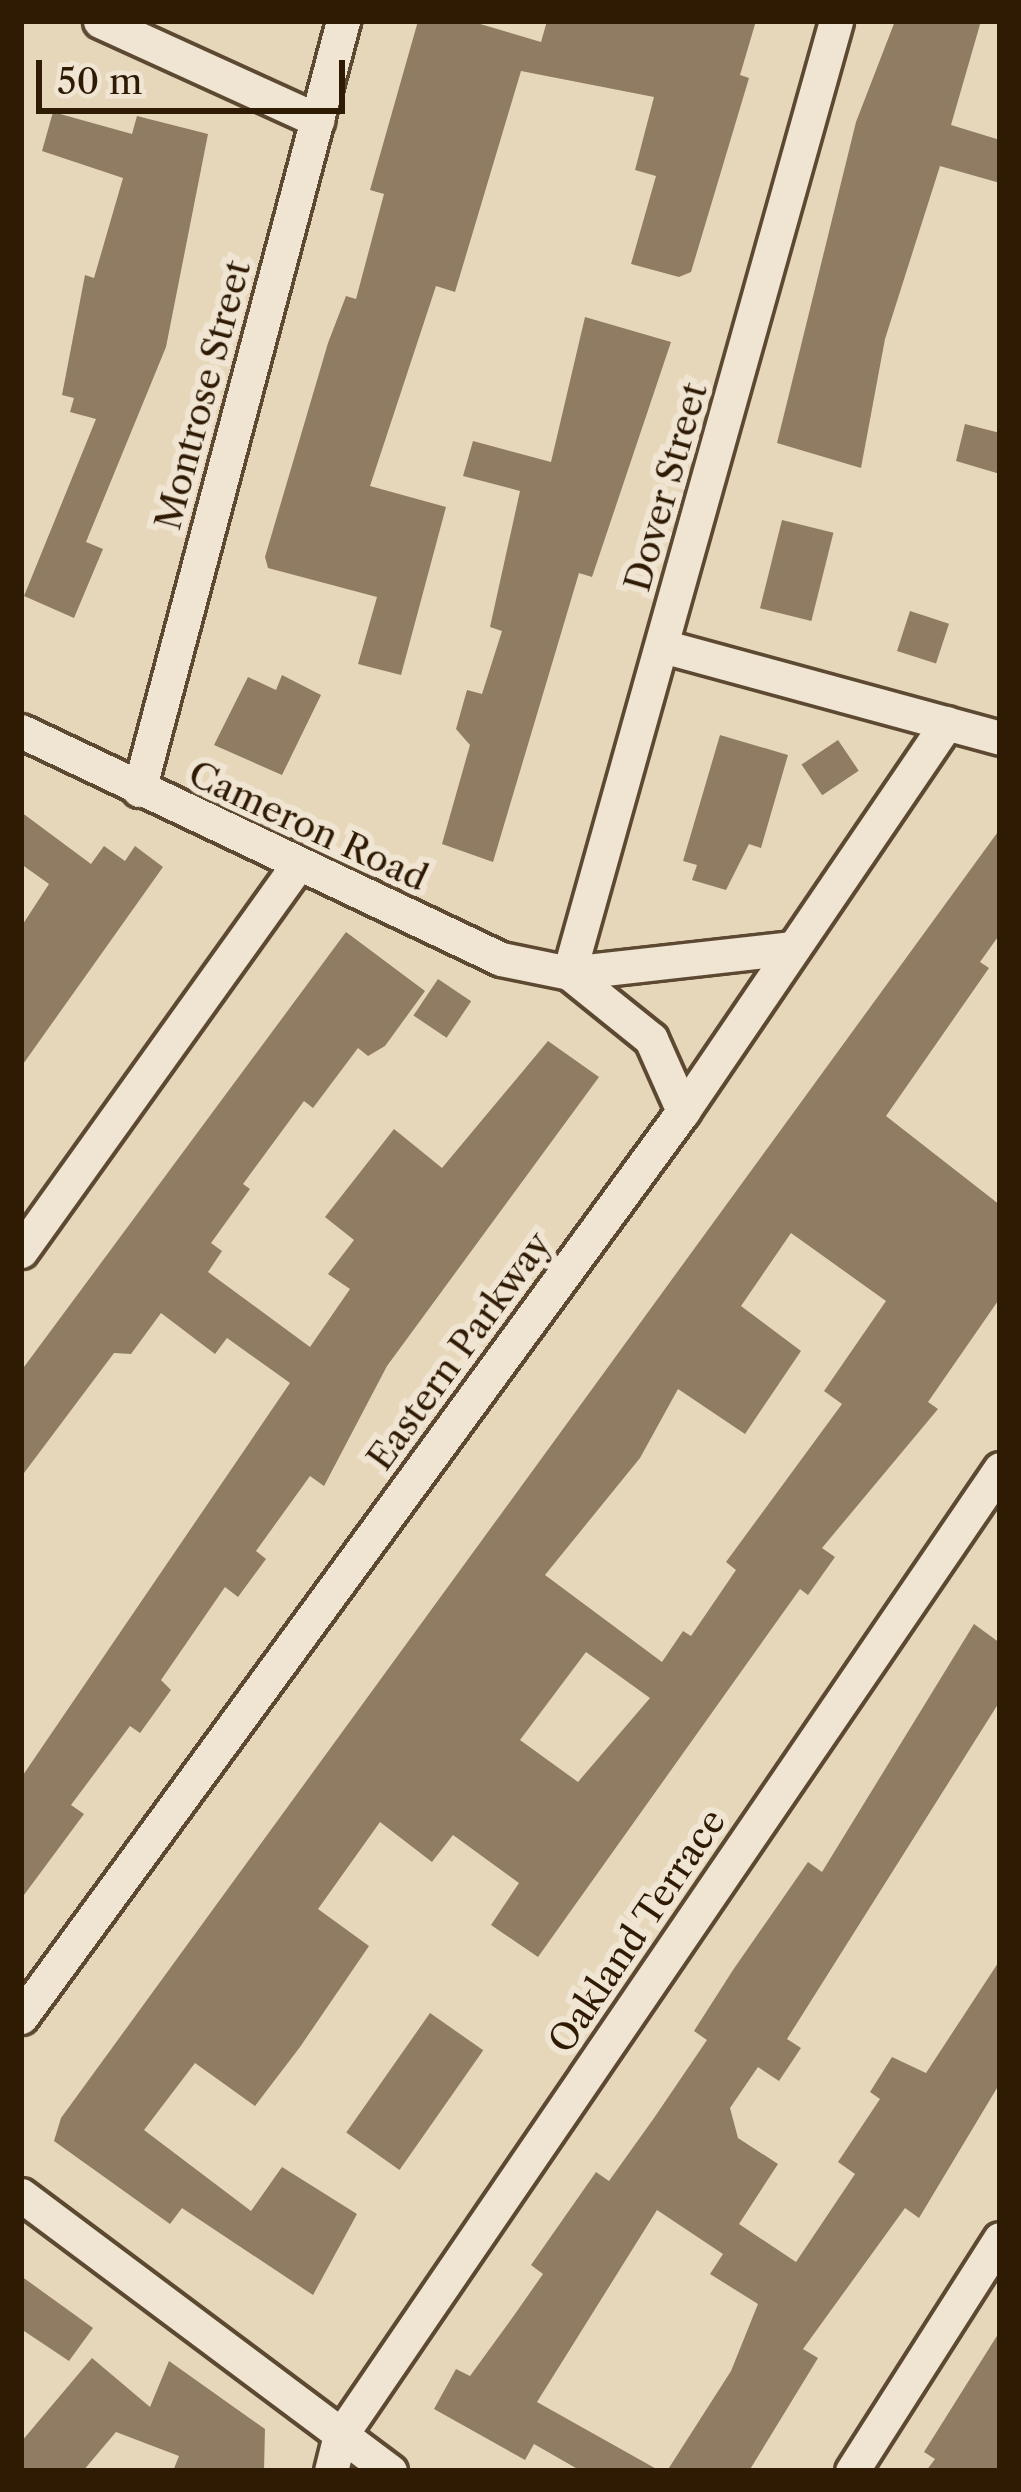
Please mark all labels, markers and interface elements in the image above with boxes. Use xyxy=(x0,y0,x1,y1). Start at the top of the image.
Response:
scale bar xyxy=(42,36,351,110)
text: 50 m xyxy=(57,59,142,103)
street label: Montrose Street xyxy=(146,256,260,534)
street label: Dover Street xyxy=(616,377,716,597)
street label: Cameron Road xyxy=(182,752,434,900)
street label: Eastern Parkway xyxy=(358,1224,560,1478)
street label: Oakland Terrace xyxy=(539,1801,735,2061)

